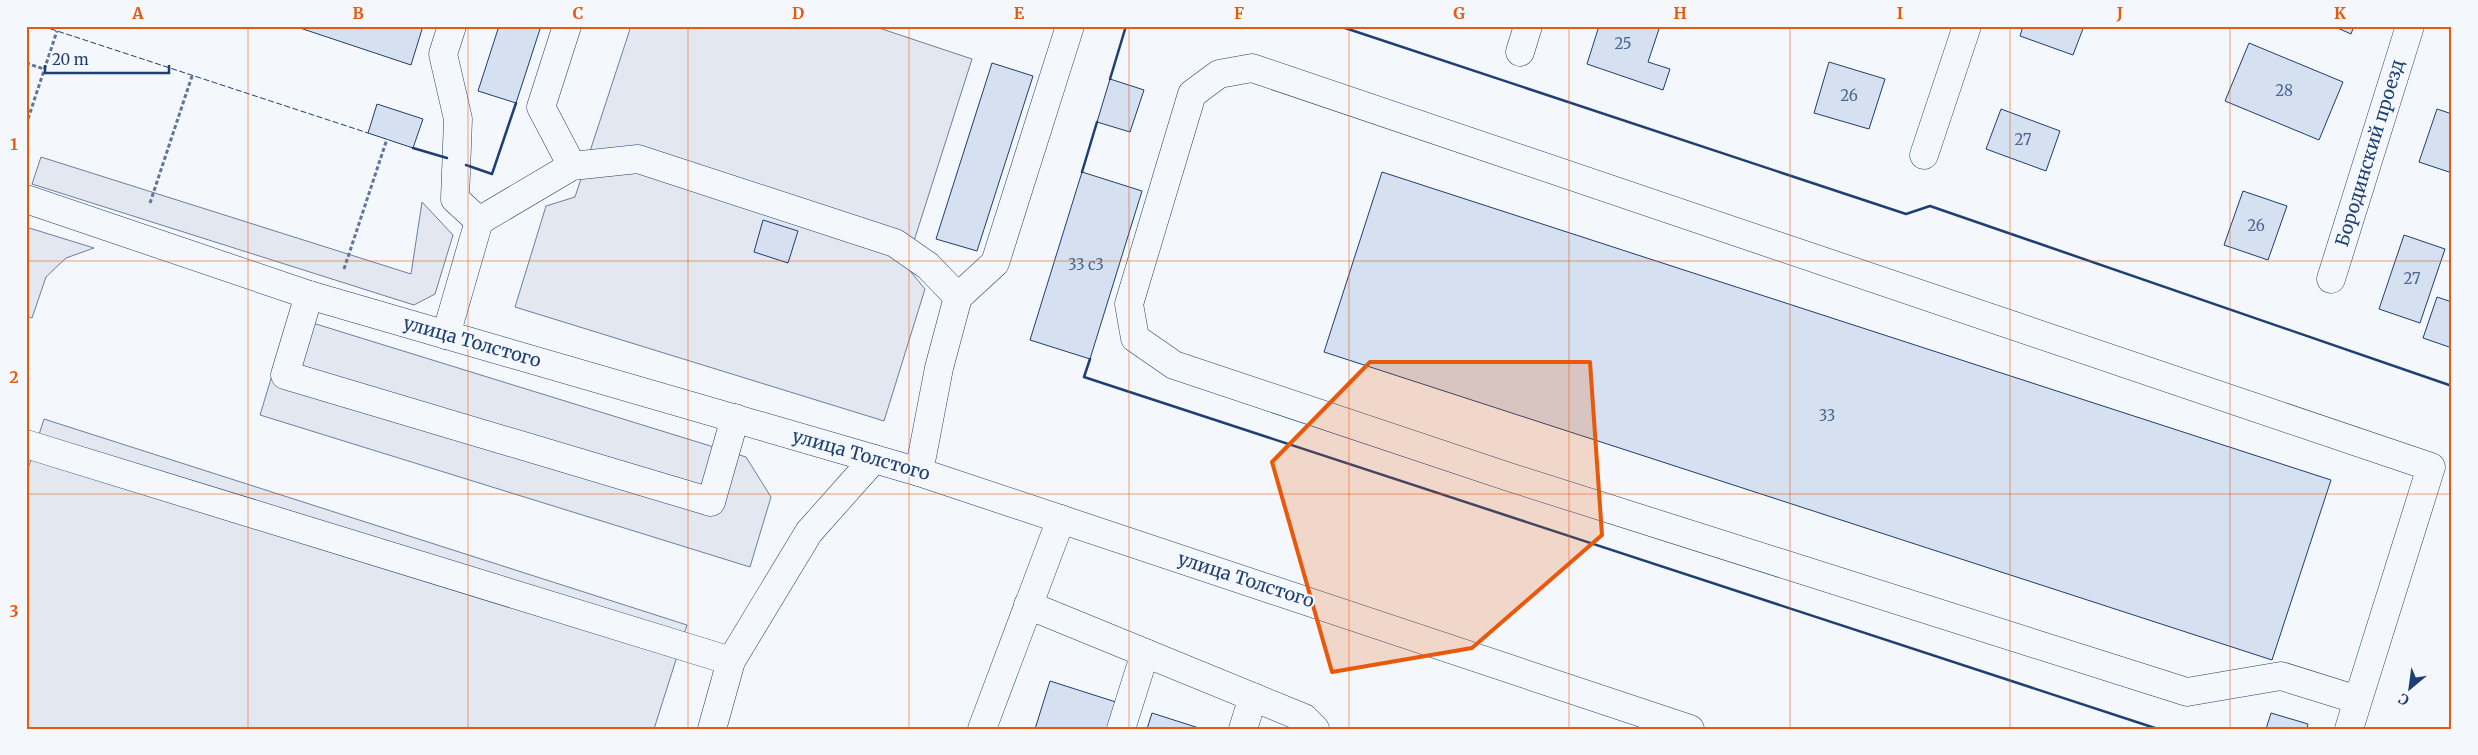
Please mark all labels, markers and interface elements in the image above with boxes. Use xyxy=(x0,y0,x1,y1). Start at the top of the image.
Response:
text: A xyxy=(131,3,144,23)
text: B xyxy=(352,3,364,23)
text: C xyxy=(573,3,583,23)
text: D xyxy=(792,3,804,23)
text: E xyxy=(1014,3,1025,23)
text: F xyxy=(1234,3,1244,23)
text: G xyxy=(1453,3,1465,23)
text: H xyxy=(1673,3,1687,23)
text: I xyxy=(1897,3,1903,23)
text: J xyxy=(2116,3,2123,23)
text: K xyxy=(2334,3,2346,23)
house number: 25 xyxy=(1614,34,1632,53)
scale bar xyxy=(45,42,169,74)
text: 20 m xyxy=(52,50,89,69)
street label: Бородинский проезд xyxy=(2330,57,2409,249)
house number: 28 xyxy=(2275,81,2293,100)
house number: 26 xyxy=(1840,86,1858,105)
house number: 27 xyxy=(2015,130,2032,149)
text: 1 xyxy=(10,134,18,154)
house number: 26 xyxy=(2247,216,2265,235)
house number: 33 с3 xyxy=(1068,255,1104,274)
house number: 27 xyxy=(2404,269,2421,288)
street label: улица Толстого xyxy=(401,311,544,372)
text: 2 xyxy=(9,367,19,387)
house number: 33 xyxy=(1819,406,1835,425)
street label: улица Толстого xyxy=(790,424,933,485)
street label: улица Толстого xyxy=(1175,547,1317,612)
text: 3 xyxy=(9,601,19,621)
north arrow xyxy=(2386,662,2436,712)
text: С xyxy=(2395,689,2412,709)

